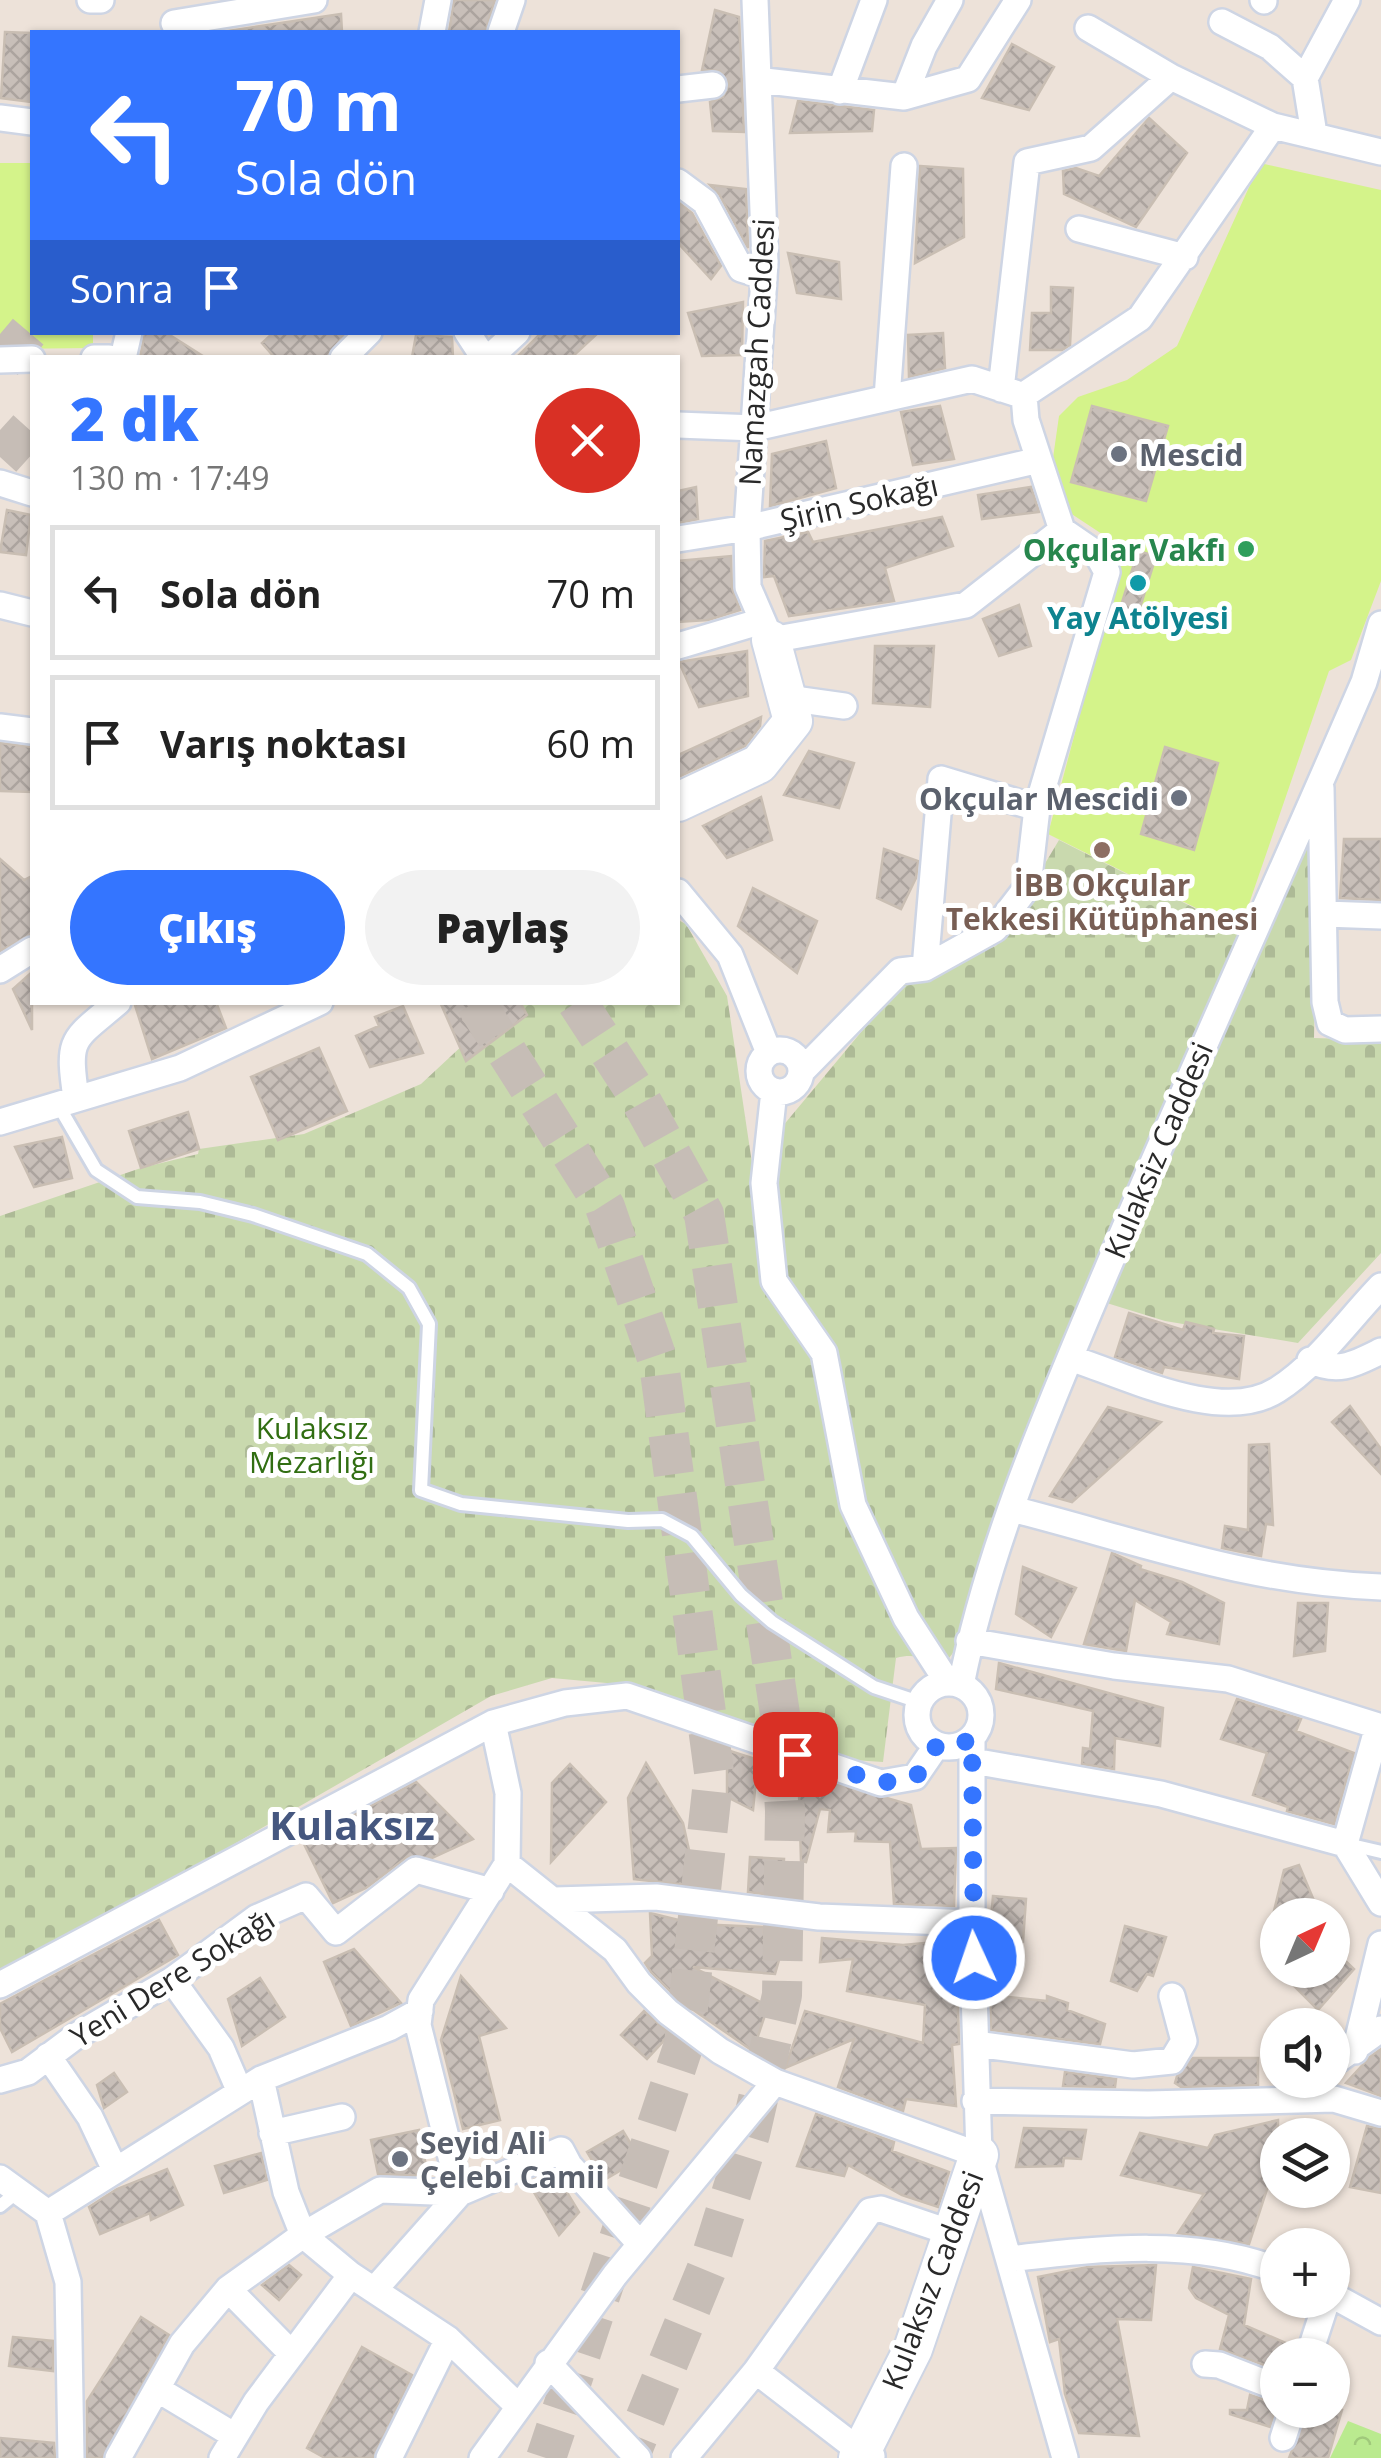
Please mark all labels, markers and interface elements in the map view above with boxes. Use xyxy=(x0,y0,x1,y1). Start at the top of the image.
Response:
text: 70 m xyxy=(235,56,402,152)
icon: left xyxy=(70,70,200,200)
text: Sola dön xyxy=(235,147,417,208)
street label: Namazgah Caddesi xyxy=(729,217,783,487)
icon: arrive xyxy=(194,260,249,315)
text: Sonra xyxy=(70,262,174,314)
text: 2 dk xyxy=(70,377,199,459)
button: close xyxy=(535,388,640,493)
place label: Mescid xyxy=(1139,434,1244,475)
marker: Mescid xyxy=(1108,443,1130,465)
text: 130 m · 17:49 xyxy=(70,456,269,499)
street label: Şirin Sokağı xyxy=(776,464,942,540)
place label: Okçular Vakfı xyxy=(1023,529,1226,570)
marker: Okçular Vakfı xyxy=(1235,538,1257,560)
icon: left xyxy=(75,565,130,620)
text: Sola dön xyxy=(160,567,321,619)
text: 70 m xyxy=(546,567,635,619)
marker: Yay Atölyesi xyxy=(1127,572,1149,594)
place label: Yay Atölyesi xyxy=(1047,597,1229,638)
icon: arrive xyxy=(75,715,130,770)
text: Varış noktası xyxy=(160,717,407,769)
text: 60 m xyxy=(546,717,635,769)
place label: Okçular Mescidi xyxy=(919,778,1159,819)
marker: Okçular Mescidi xyxy=(1168,787,1190,809)
marker: İBB Okçular Tekkesi Kütüphanesi xyxy=(1091,839,1113,861)
place label: İBB Okçular Tekkesi Kütüphanesi xyxy=(946,864,1258,939)
button: Çıkış xyxy=(70,870,345,985)
button: Paylaş xyxy=(365,870,640,985)
street label: Kulaksiz Caddesi xyxy=(1094,1035,1222,1265)
park label: Kulaksız Mezarlığı xyxy=(249,1407,375,1482)
pin xyxy=(753,1712,838,1797)
icon: arrive xyxy=(768,1727,823,1782)
district label: Kulaksız xyxy=(269,1797,435,1852)
street label: Yeni Dere Sokağı xyxy=(62,1898,282,2056)
north arrow xyxy=(1260,1898,1350,1988)
map controls xyxy=(1260,1898,1350,2428)
position arrow xyxy=(922,1906,1026,2010)
button: sound xyxy=(1260,2008,1350,2098)
button: layers xyxy=(1260,2118,1350,2208)
place label: Seyid Ali Çelebi Camii xyxy=(420,2122,605,2197)
marker: Seyid Ali Çelebi Camii xyxy=(389,2148,411,2170)
street label: Kulaksız Caddesi xyxy=(871,2165,993,2395)
button: + xyxy=(1260,2228,1350,2318)
button: − xyxy=(1260,2338,1350,2428)

